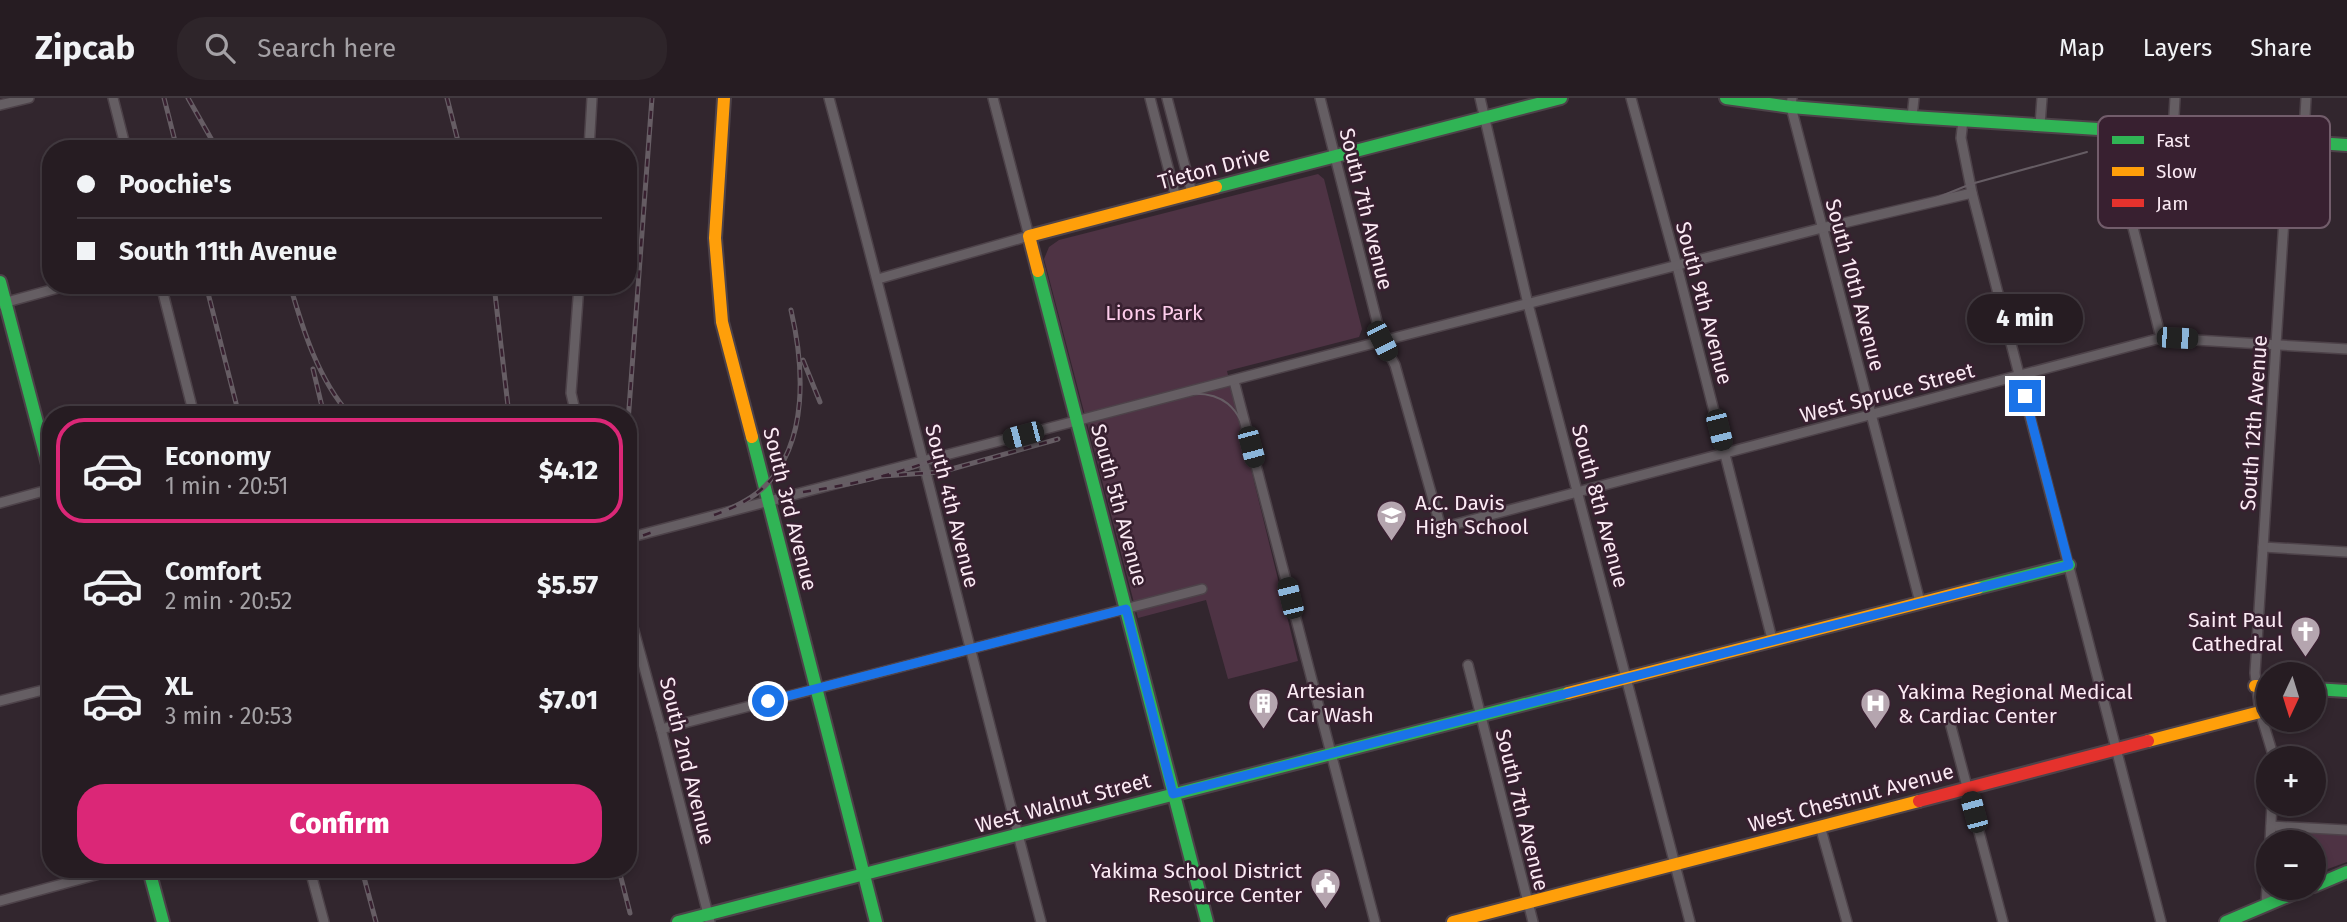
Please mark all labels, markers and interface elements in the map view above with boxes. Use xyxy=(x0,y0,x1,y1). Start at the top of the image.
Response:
search box xyxy=(177,17,667,80)
text: Zipcab xyxy=(35,28,135,68)
icon: search xyxy=(201,29,239,67)
text: Search here xyxy=(257,33,396,64)
text: Map xyxy=(2059,34,2105,62)
text: Layers xyxy=(2143,34,2212,62)
text: Share xyxy=(2250,34,2312,62)
legend xyxy=(2098,116,2330,228)
street label: South 7th Avenue xyxy=(1333,125,1399,293)
text: Fast xyxy=(2156,129,2190,152)
street label: Tieton Drive xyxy=(1155,141,1273,195)
text: Slow xyxy=(2156,160,2197,183)
text: Poochie's xyxy=(119,169,232,200)
text: Jam xyxy=(2156,192,2188,215)
street label: South 10th Avenue xyxy=(1819,196,1891,374)
street label: South 9th Avenue xyxy=(1670,219,1738,387)
text: South 11th Avenue xyxy=(119,236,337,267)
callout: 4 min xyxy=(1967,294,2083,344)
park label: Lions Park xyxy=(1105,300,1203,326)
text: 4 min xyxy=(1996,304,2054,332)
car xyxy=(1364,318,1401,364)
car xyxy=(2156,326,2199,350)
street label: South 12th Avenue xyxy=(2235,334,2273,512)
street label: West Spruce Street xyxy=(1797,357,1977,429)
route end xyxy=(2009,380,2041,412)
car xyxy=(1704,407,1735,453)
car xyxy=(1000,419,1047,451)
street label: South 4th Avenue xyxy=(919,421,985,591)
street label: South 5th Avenue xyxy=(1085,421,1153,589)
street label: South 8th Avenue xyxy=(1566,421,1634,591)
car xyxy=(1236,424,1267,470)
street label: South 3rd Avenue xyxy=(757,425,823,593)
icon: car xyxy=(81,439,144,502)
text: Economy xyxy=(165,441,271,472)
text: $4.12 xyxy=(539,455,598,486)
text: 1 min · 20:51 xyxy=(165,472,289,500)
place label: A.C. Davis High School xyxy=(1415,490,1528,540)
school or university icon: A.C. Davis High School xyxy=(1375,498,1409,542)
icon: car xyxy=(81,554,144,617)
text: Comfort xyxy=(165,556,261,587)
text: $5.57 xyxy=(537,570,598,601)
car xyxy=(1275,575,1306,621)
text: 2 min · 20:52 xyxy=(165,587,292,615)
place label: Saint Paul Cathedral xyxy=(2188,607,2283,657)
church icon: Saint Paul Cathedral xyxy=(2289,615,2323,659)
north arrow xyxy=(2256,662,2326,732)
map controls xyxy=(2256,662,2326,900)
icon: car xyxy=(81,669,144,732)
text: XL xyxy=(165,671,193,702)
street label: South 2nd Avenue xyxy=(654,674,720,848)
place label: Artesian Car Wash xyxy=(1287,678,1374,728)
place label: Yakima Regional Medical & Cardiac Center xyxy=(1898,679,2133,729)
text: $7.01 xyxy=(539,685,598,716)
route start xyxy=(752,685,784,717)
building icon: Artesian Car Wash xyxy=(1247,686,1281,730)
hospital icon: Yakima Regional Medical & Cardiac Center xyxy=(1858,687,1892,731)
text: 3 min · 20:53 xyxy=(165,702,293,730)
street label: South 7th Avenue xyxy=(1489,726,1555,894)
button: + xyxy=(2256,746,2326,816)
street label: West Chestnut Avenue xyxy=(1745,758,1957,838)
street label: West Walnut Street xyxy=(973,767,1154,839)
button: Confirm xyxy=(77,784,602,864)
car xyxy=(1959,789,1990,835)
button: − xyxy=(2256,830,2326,900)
place label: Yakima School District Resource Center xyxy=(1091,858,1302,908)
public building icon: Yakima School District Resource Center xyxy=(1308,866,1342,910)

